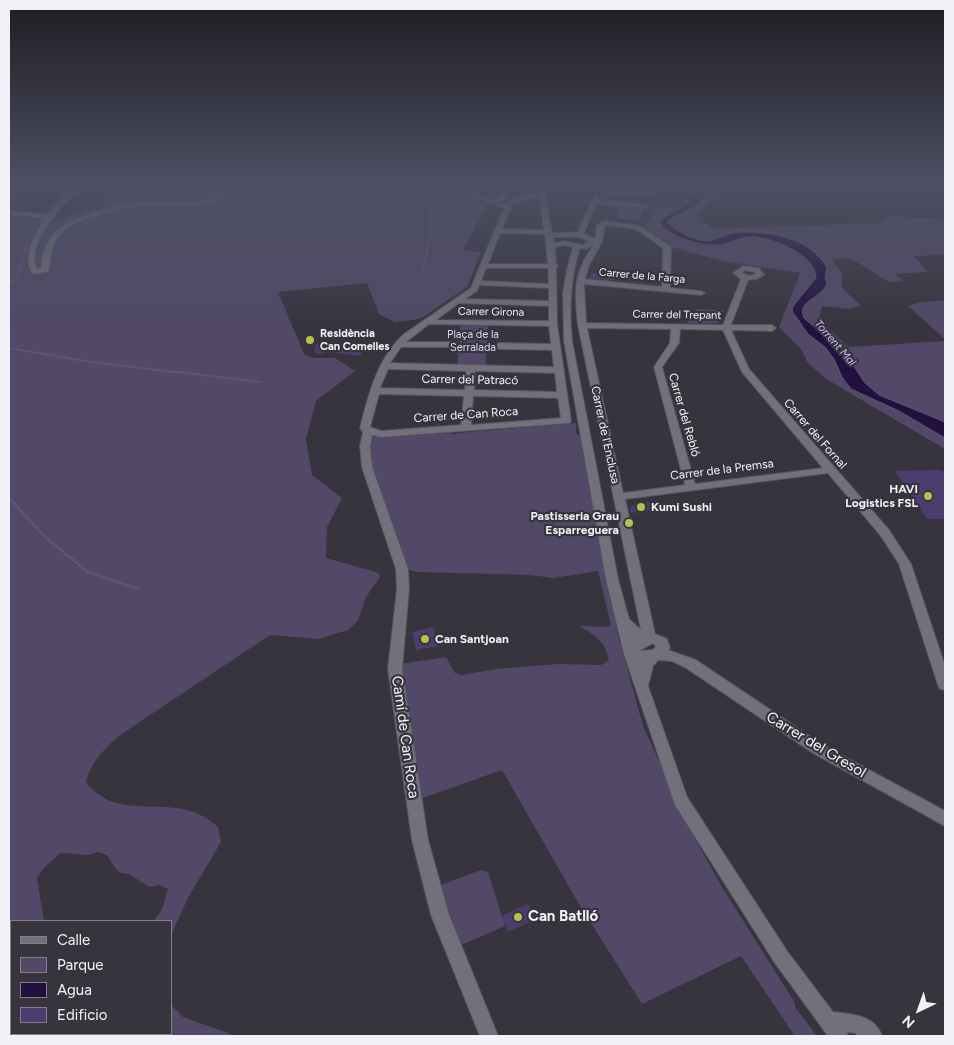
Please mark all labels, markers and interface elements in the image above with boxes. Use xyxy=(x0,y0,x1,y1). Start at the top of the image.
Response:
street label: Carrer de la Farga xyxy=(598,266,686,286)
street label: Carrer Girona xyxy=(458,305,524,319)
street label: Carrer del Trepant xyxy=(633,308,721,322)
water label: Torrent Mal xyxy=(811,317,859,369)
place label: Residència Can Comelles xyxy=(320,327,389,353)
park label: Plaça de la Serralada xyxy=(447,328,499,354)
marker: Residència Can Comelles xyxy=(304,334,316,346)
street label: Carrer del Patracó xyxy=(422,372,518,388)
street label: Carrer del Rebló xyxy=(665,372,703,458)
street label: Carrer de l'Enclusa xyxy=(588,385,622,485)
street label: Carrer del Fornal xyxy=(781,396,849,472)
street label: Carrer de Can Roca xyxy=(413,404,519,426)
street label: Carrer de la Premsa xyxy=(669,457,775,483)
place label: HAVI Logistics FSL xyxy=(845,482,918,510)
marker: HAVI Logistics FSL xyxy=(922,490,934,502)
place label: Kumi Sushi xyxy=(651,500,712,514)
marker: Kumi Sushi xyxy=(635,501,647,513)
place label: Pastisseria Grau Esparreguera xyxy=(530,509,619,537)
marker: Pastisseria Grau Esparreguera xyxy=(623,517,635,529)
place label: Can Santjoan xyxy=(435,632,509,646)
marker: Can Santjoan xyxy=(419,633,431,645)
street label: Camí de Can Roca xyxy=(387,675,423,799)
street label: Carrer del Gresol xyxy=(763,708,869,782)
place label: Can Batlló xyxy=(528,908,598,926)
marker: Can Batlló xyxy=(512,911,524,923)
legend xyxy=(10,920,172,1035)
text: Calle xyxy=(57,931,90,949)
text: Parque xyxy=(57,956,104,974)
text: Agua xyxy=(57,981,92,999)
north arrow xyxy=(894,985,944,1035)
text: Edificio xyxy=(57,1006,107,1024)
text: N xyxy=(899,1012,918,1031)

